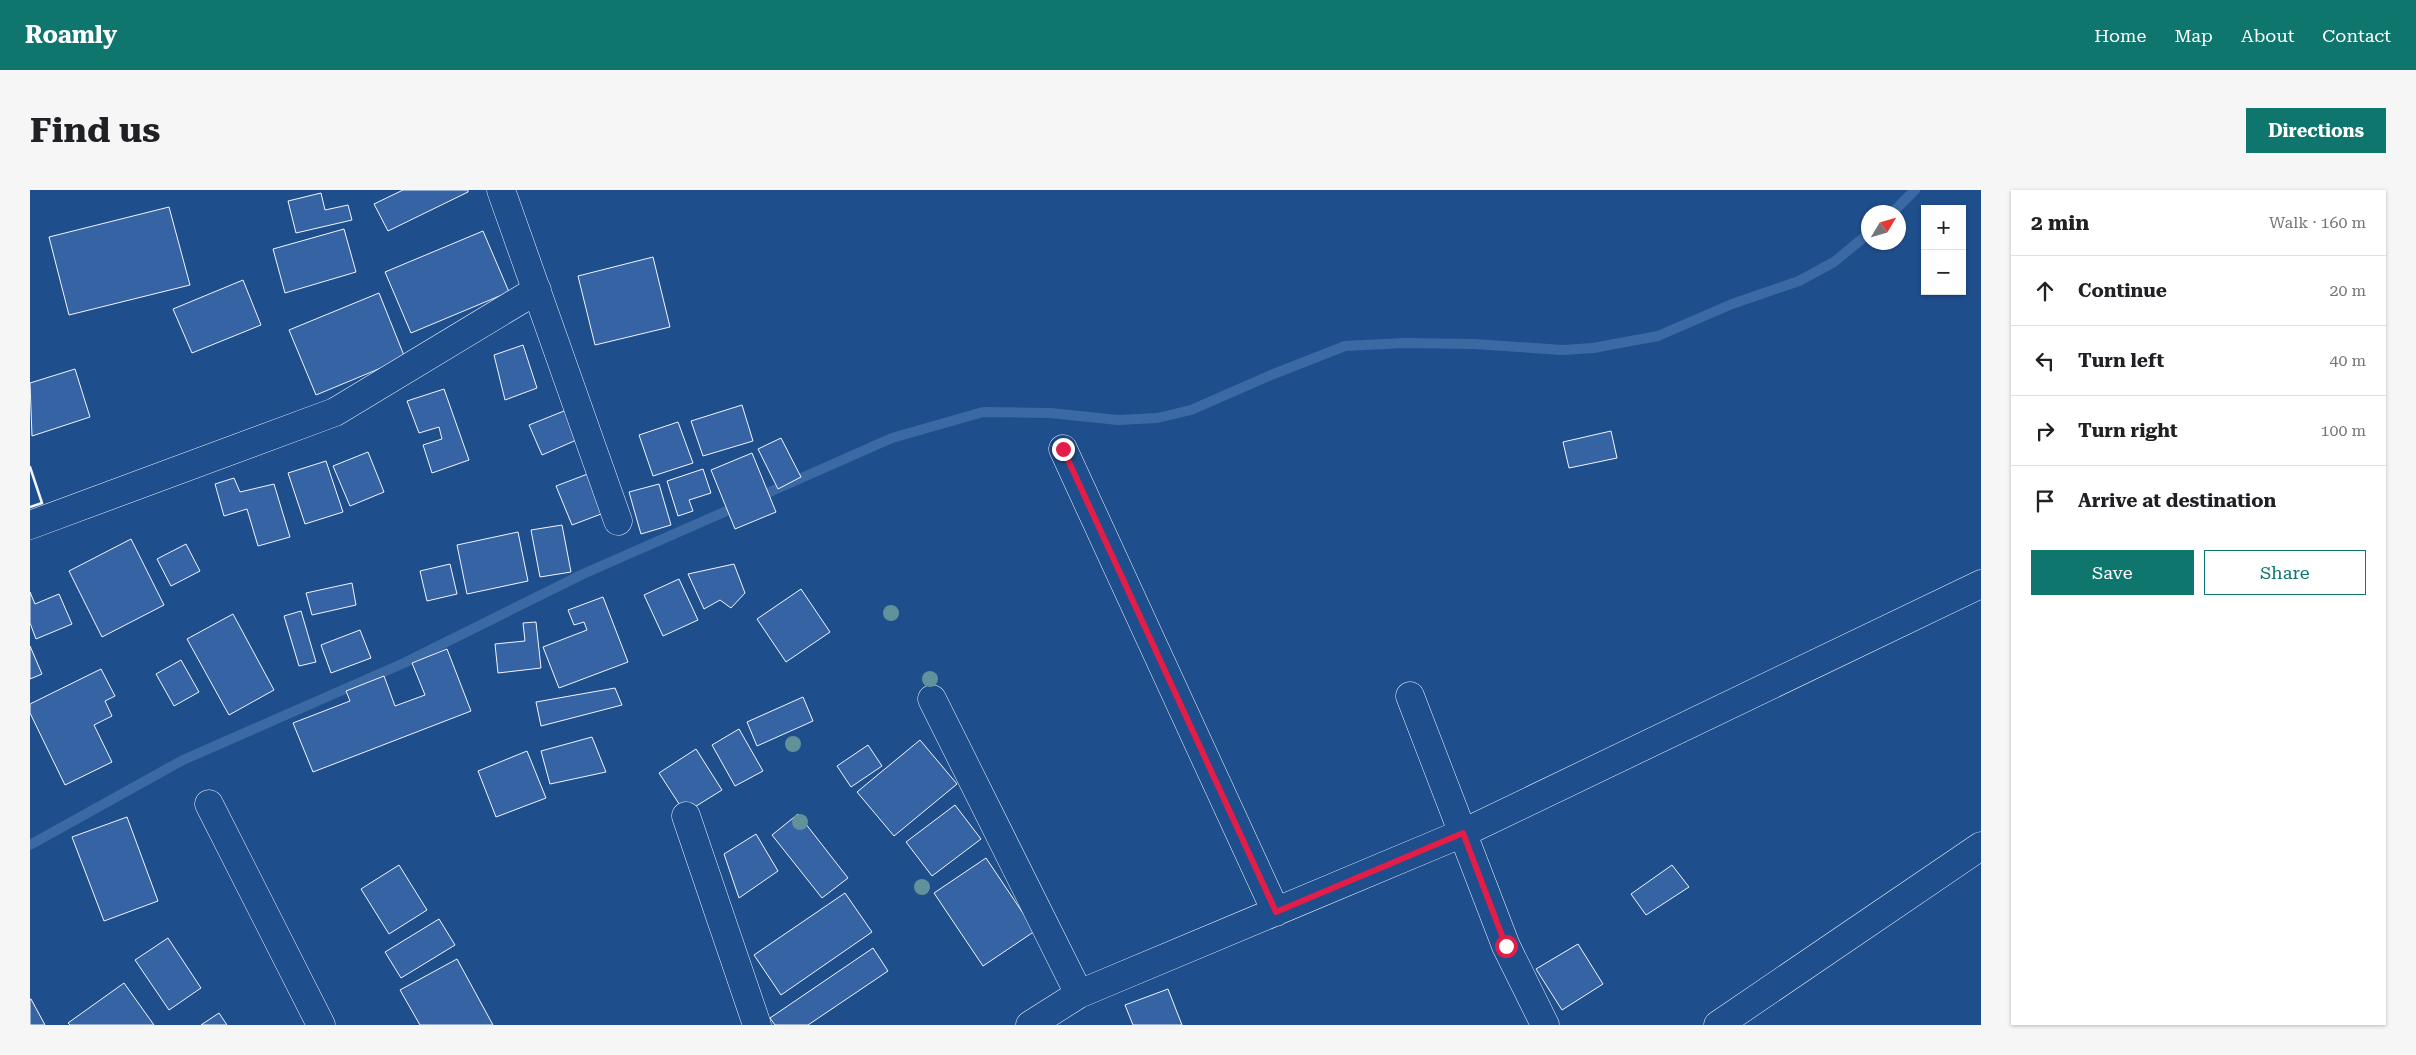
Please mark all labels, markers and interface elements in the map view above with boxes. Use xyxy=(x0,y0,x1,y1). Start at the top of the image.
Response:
text: Roamly xyxy=(25,21,117,49)
text: Home xyxy=(2094,25,2146,46)
text: Map xyxy=(2174,25,2213,46)
text: About xyxy=(2241,25,2294,46)
text: Contact xyxy=(2322,25,2391,46)
button: Directions xyxy=(2246,108,2386,153)
text: Find us xyxy=(30,110,160,151)
north arrow xyxy=(1861,205,1906,250)
map controls xyxy=(1921,205,1966,295)
button: + xyxy=(1921,205,1966,250)
text: 2 min xyxy=(2031,211,2089,235)
text: Walk · 160 m xyxy=(2269,213,2366,232)
button: − xyxy=(1921,250,1966,295)
icon: ahead xyxy=(2031,277,2059,305)
text: Continue xyxy=(2078,279,2167,302)
text: 20 m xyxy=(2329,281,2366,300)
icon: left xyxy=(2031,347,2059,375)
text: Turn left xyxy=(2078,349,2164,372)
text: 40 m xyxy=(2329,351,2366,370)
icon: right xyxy=(2031,417,2059,445)
text: Turn right xyxy=(2078,419,2178,442)
text: 100 m xyxy=(2320,421,2366,440)
route end xyxy=(1052,438,1075,461)
icon: arrive xyxy=(2031,487,2059,515)
text: Arrive at destination xyxy=(2078,489,2276,512)
button: Save xyxy=(2031,550,2194,595)
button: Share xyxy=(2204,550,2366,595)
route start xyxy=(1495,935,1518,958)

